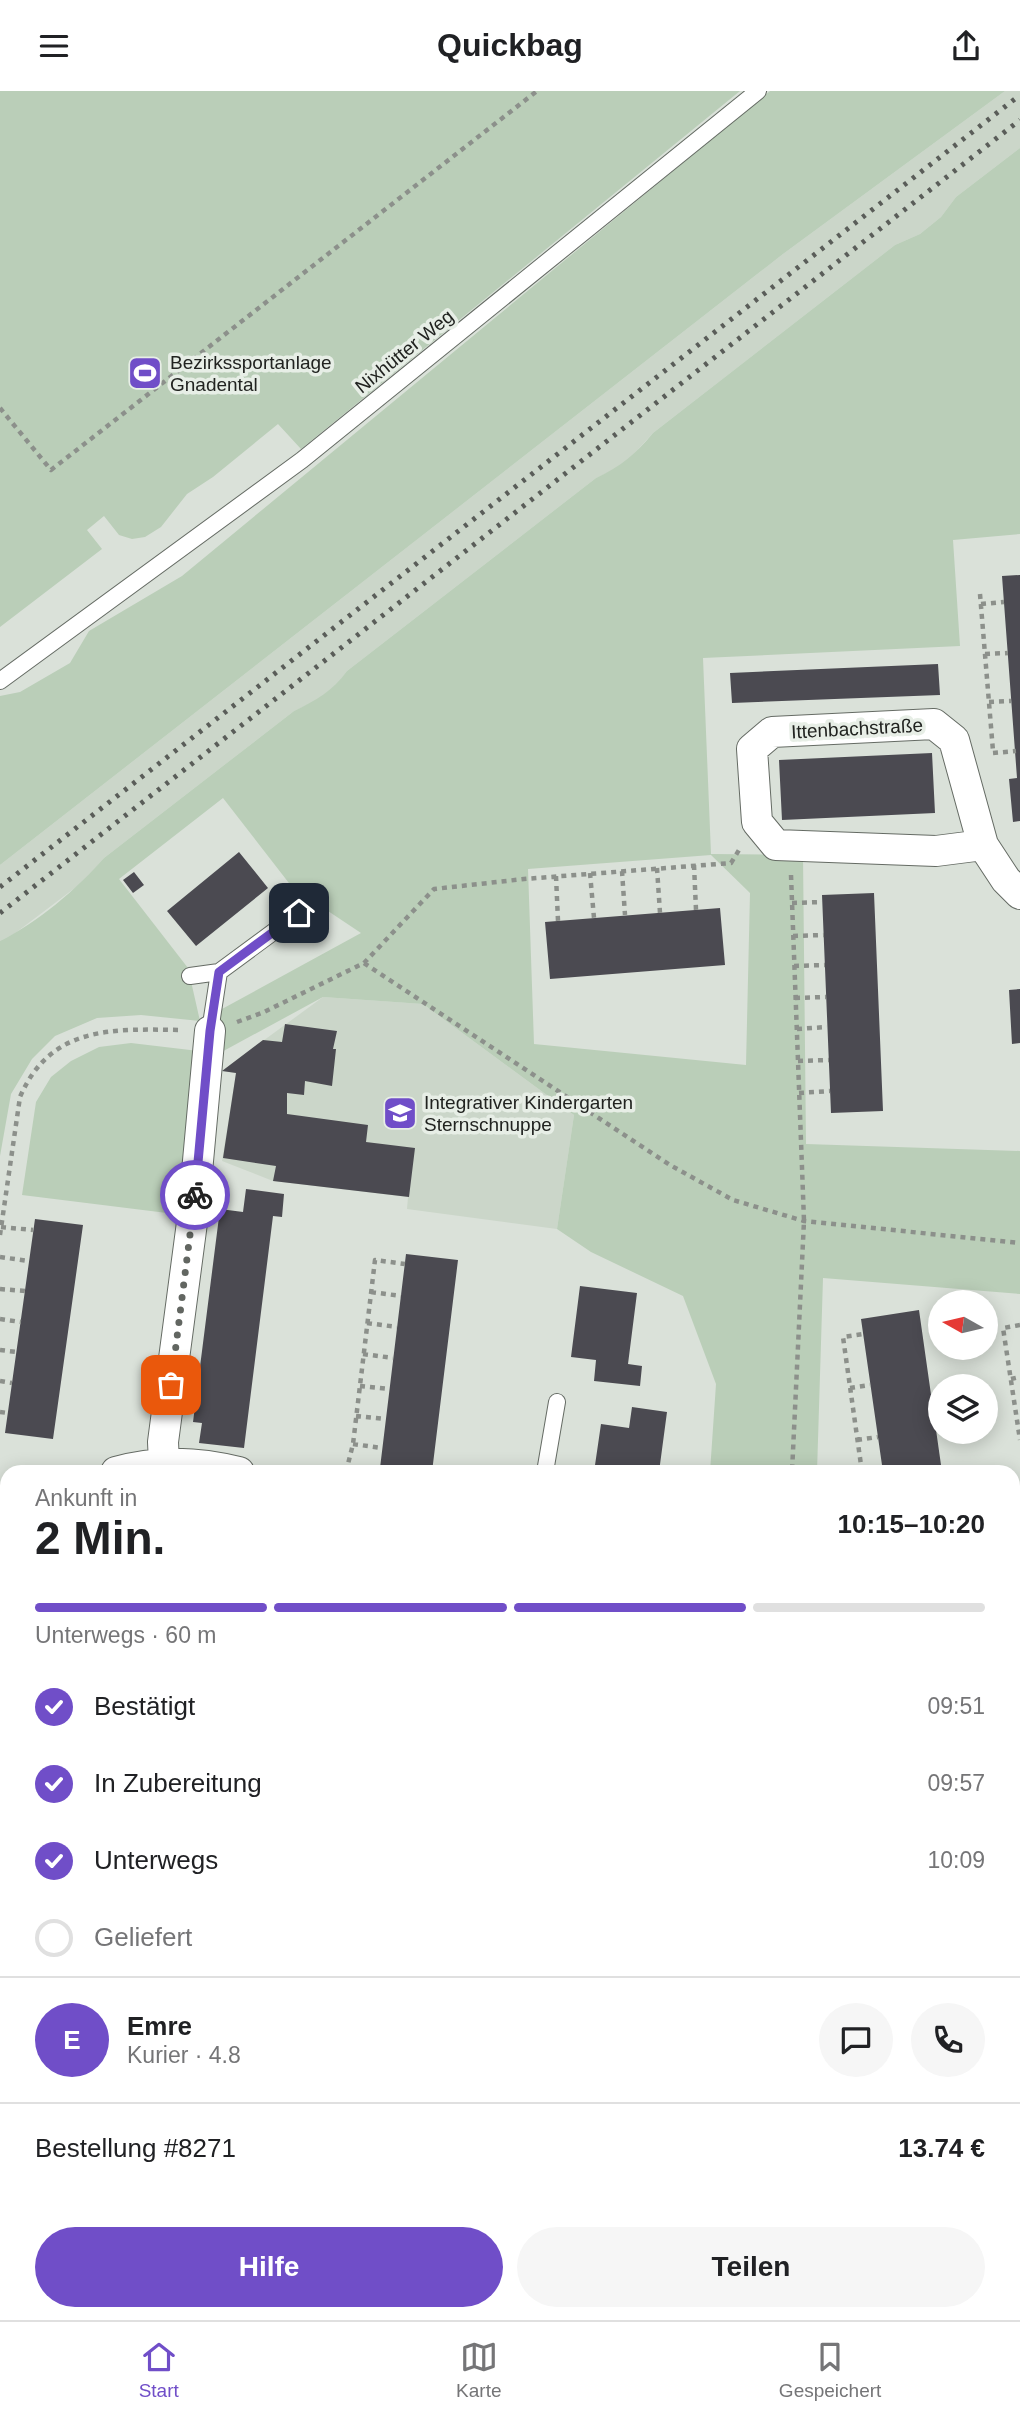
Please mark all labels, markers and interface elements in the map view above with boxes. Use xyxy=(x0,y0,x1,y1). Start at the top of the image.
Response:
icon: menu xyxy=(35,27,73,65)
text: Quickbag xyxy=(437,27,583,63)
icon: share xyxy=(947,27,985,65)
street label: Nixhütter Weg xyxy=(351,305,458,397)
place label: Bezirkssportanlage Gnadental xyxy=(170,352,332,395)
sports icon: Bezirkssportanlage Gnadental xyxy=(126,354,164,392)
street label: Ittenbachstraße xyxy=(791,715,924,742)
pin xyxy=(269,883,329,943)
icon: home xyxy=(280,894,318,932)
place label: Integrativer Kindergarten Sternschnuppe xyxy=(424,1092,633,1135)
school or university icon: Integrativer Kindergarten Sternschnuppe xyxy=(381,1094,419,1132)
courier xyxy=(160,1160,230,1230)
icon: bike xyxy=(176,1176,214,1214)
north arrow xyxy=(928,1290,998,1360)
map controls xyxy=(928,1290,998,1444)
pin xyxy=(141,1355,201,1415)
icon: bag xyxy=(152,1366,190,1404)
button: layers xyxy=(928,1374,998,1444)
text: Ankunft in xyxy=(35,1485,137,1511)
text: 10:15–10:20 xyxy=(838,1509,985,1539)
text: 2 Min. xyxy=(35,1512,165,1564)
text: Unterwegs · 60 m xyxy=(35,1622,217,1648)
icon: check xyxy=(35,1688,73,1726)
text: Bestätigt xyxy=(94,1691,195,1721)
text: 09:51 xyxy=(927,1693,985,1719)
icon: check xyxy=(35,1765,73,1803)
text: In Zubereitung xyxy=(94,1768,262,1798)
text: 09:57 xyxy=(927,1770,985,1796)
icon: check xyxy=(35,1842,73,1880)
text: Unterwegs xyxy=(94,1845,218,1875)
text: 10:09 xyxy=(927,1847,985,1873)
text: Geliefert xyxy=(94,1922,192,1952)
button: chat xyxy=(819,2003,893,2077)
button: phone xyxy=(911,2003,985,2077)
text: Emre xyxy=(127,2011,192,2041)
text: E xyxy=(63,2025,81,2055)
text: Kurier · 4.8 xyxy=(127,2042,241,2068)
text: Bestellung #8271 xyxy=(35,2133,236,2163)
text: 13.74 € xyxy=(898,2133,985,2163)
button: Hilfe xyxy=(35,2227,503,2307)
button: Teilen xyxy=(517,2227,985,2307)
tab: Start xyxy=(139,2338,179,2402)
tab: Karte xyxy=(456,2338,502,2402)
tab: Gespeichert xyxy=(779,2338,881,2402)

